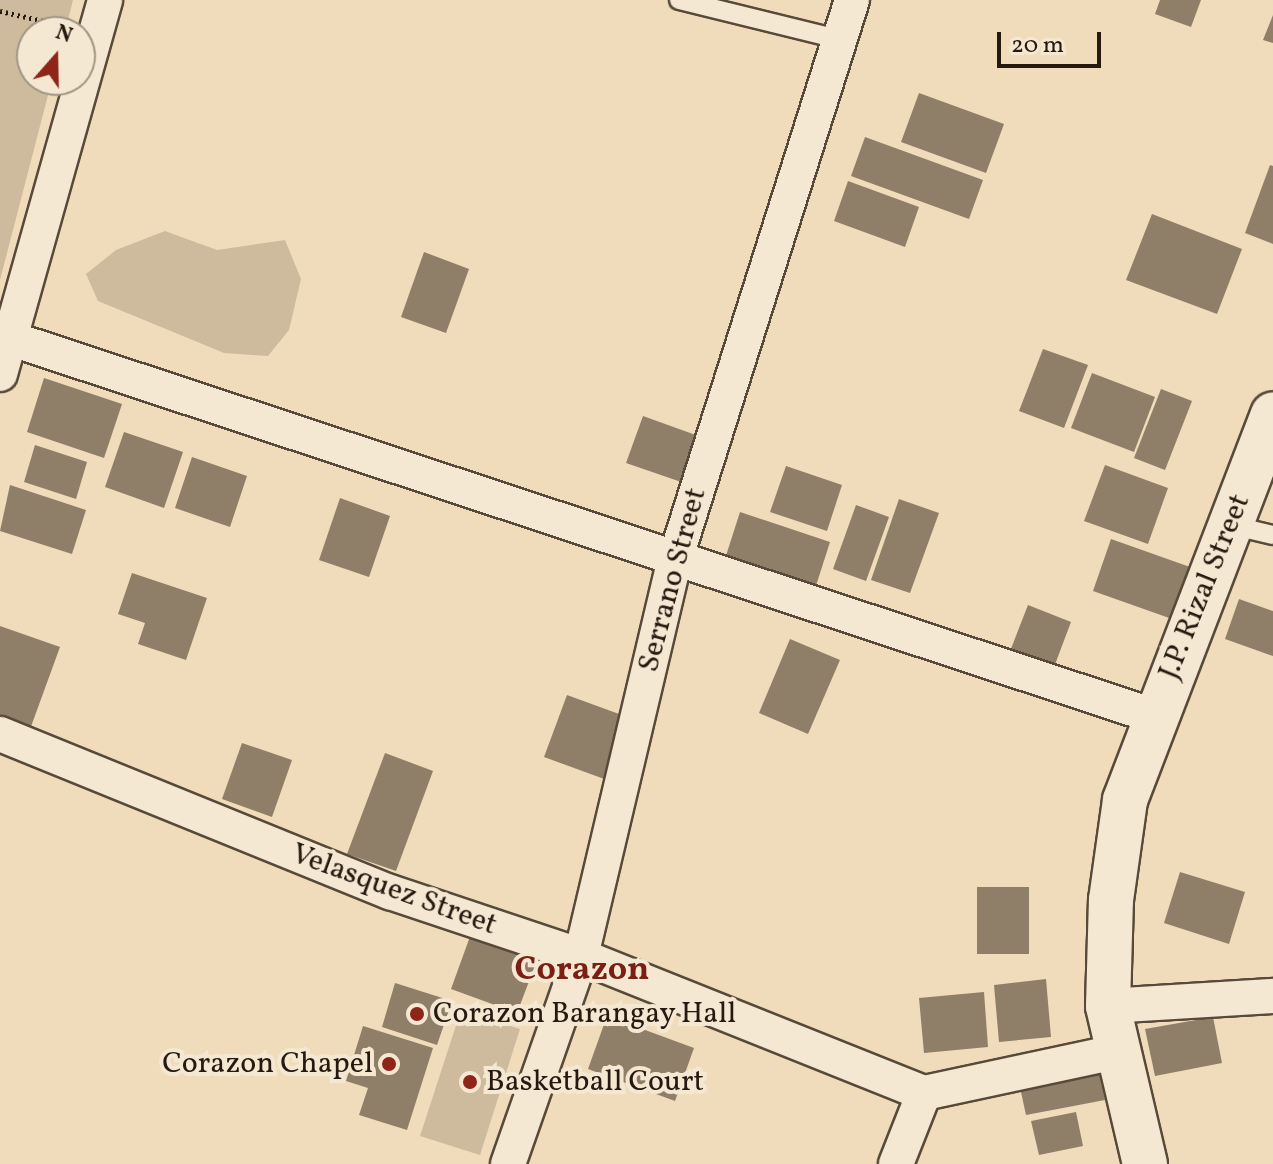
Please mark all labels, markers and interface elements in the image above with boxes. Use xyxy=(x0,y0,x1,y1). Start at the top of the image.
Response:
north arrow xyxy=(16,16,96,96)
scale bar xyxy=(1001,16,1105,66)
text: N xyxy=(51,18,76,52)
text: 20 m xyxy=(1011,29,1064,63)
street label: Serrano Street xyxy=(631,484,715,676)
street label: J.P. Rizal Street xyxy=(1151,489,1259,685)
street label: Velasquez Street xyxy=(286,836,502,944)
district label: Corazon xyxy=(515,951,649,991)
place label: Corazon Barangay Hall xyxy=(433,996,737,1032)
marker: Corazon Barangay Hall xyxy=(408,1005,426,1023)
place label: Corazon Chapel xyxy=(162,1046,373,1082)
marker: Corazon Chapel xyxy=(380,1055,398,1073)
place label: Basketball Court xyxy=(486,1064,704,1100)
marker: Basketball Court xyxy=(461,1073,479,1091)

